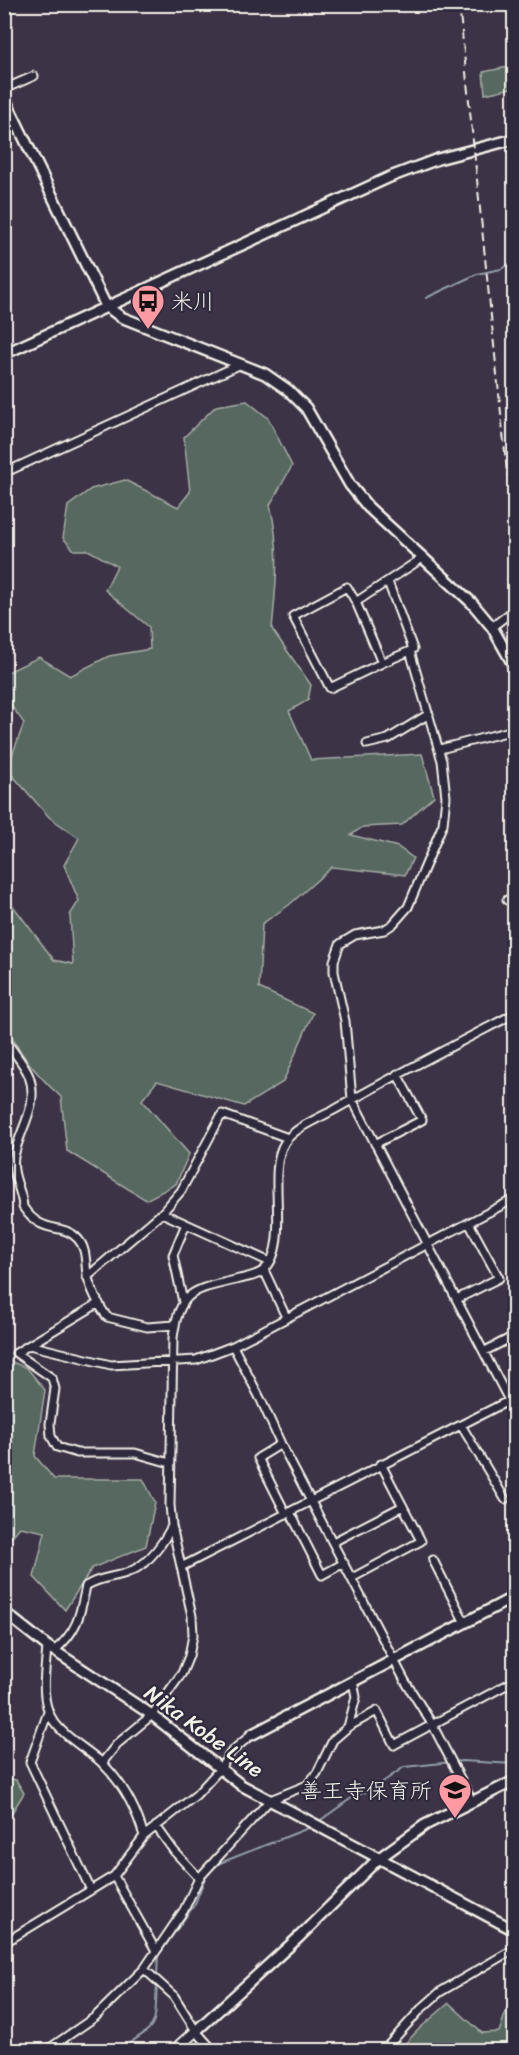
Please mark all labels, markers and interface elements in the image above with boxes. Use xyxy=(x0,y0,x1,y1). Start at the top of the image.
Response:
place label: 米川 xyxy=(171,282,215,321)
bus stop icon: 米川 xyxy=(130,283,166,330)
street label: Nika Kobe Line xyxy=(136,1674,273,1788)
place label: 善王寺保育所 xyxy=(300,1771,432,1810)
school or university icon: 善王寺保育所 xyxy=(437,1772,473,1819)

